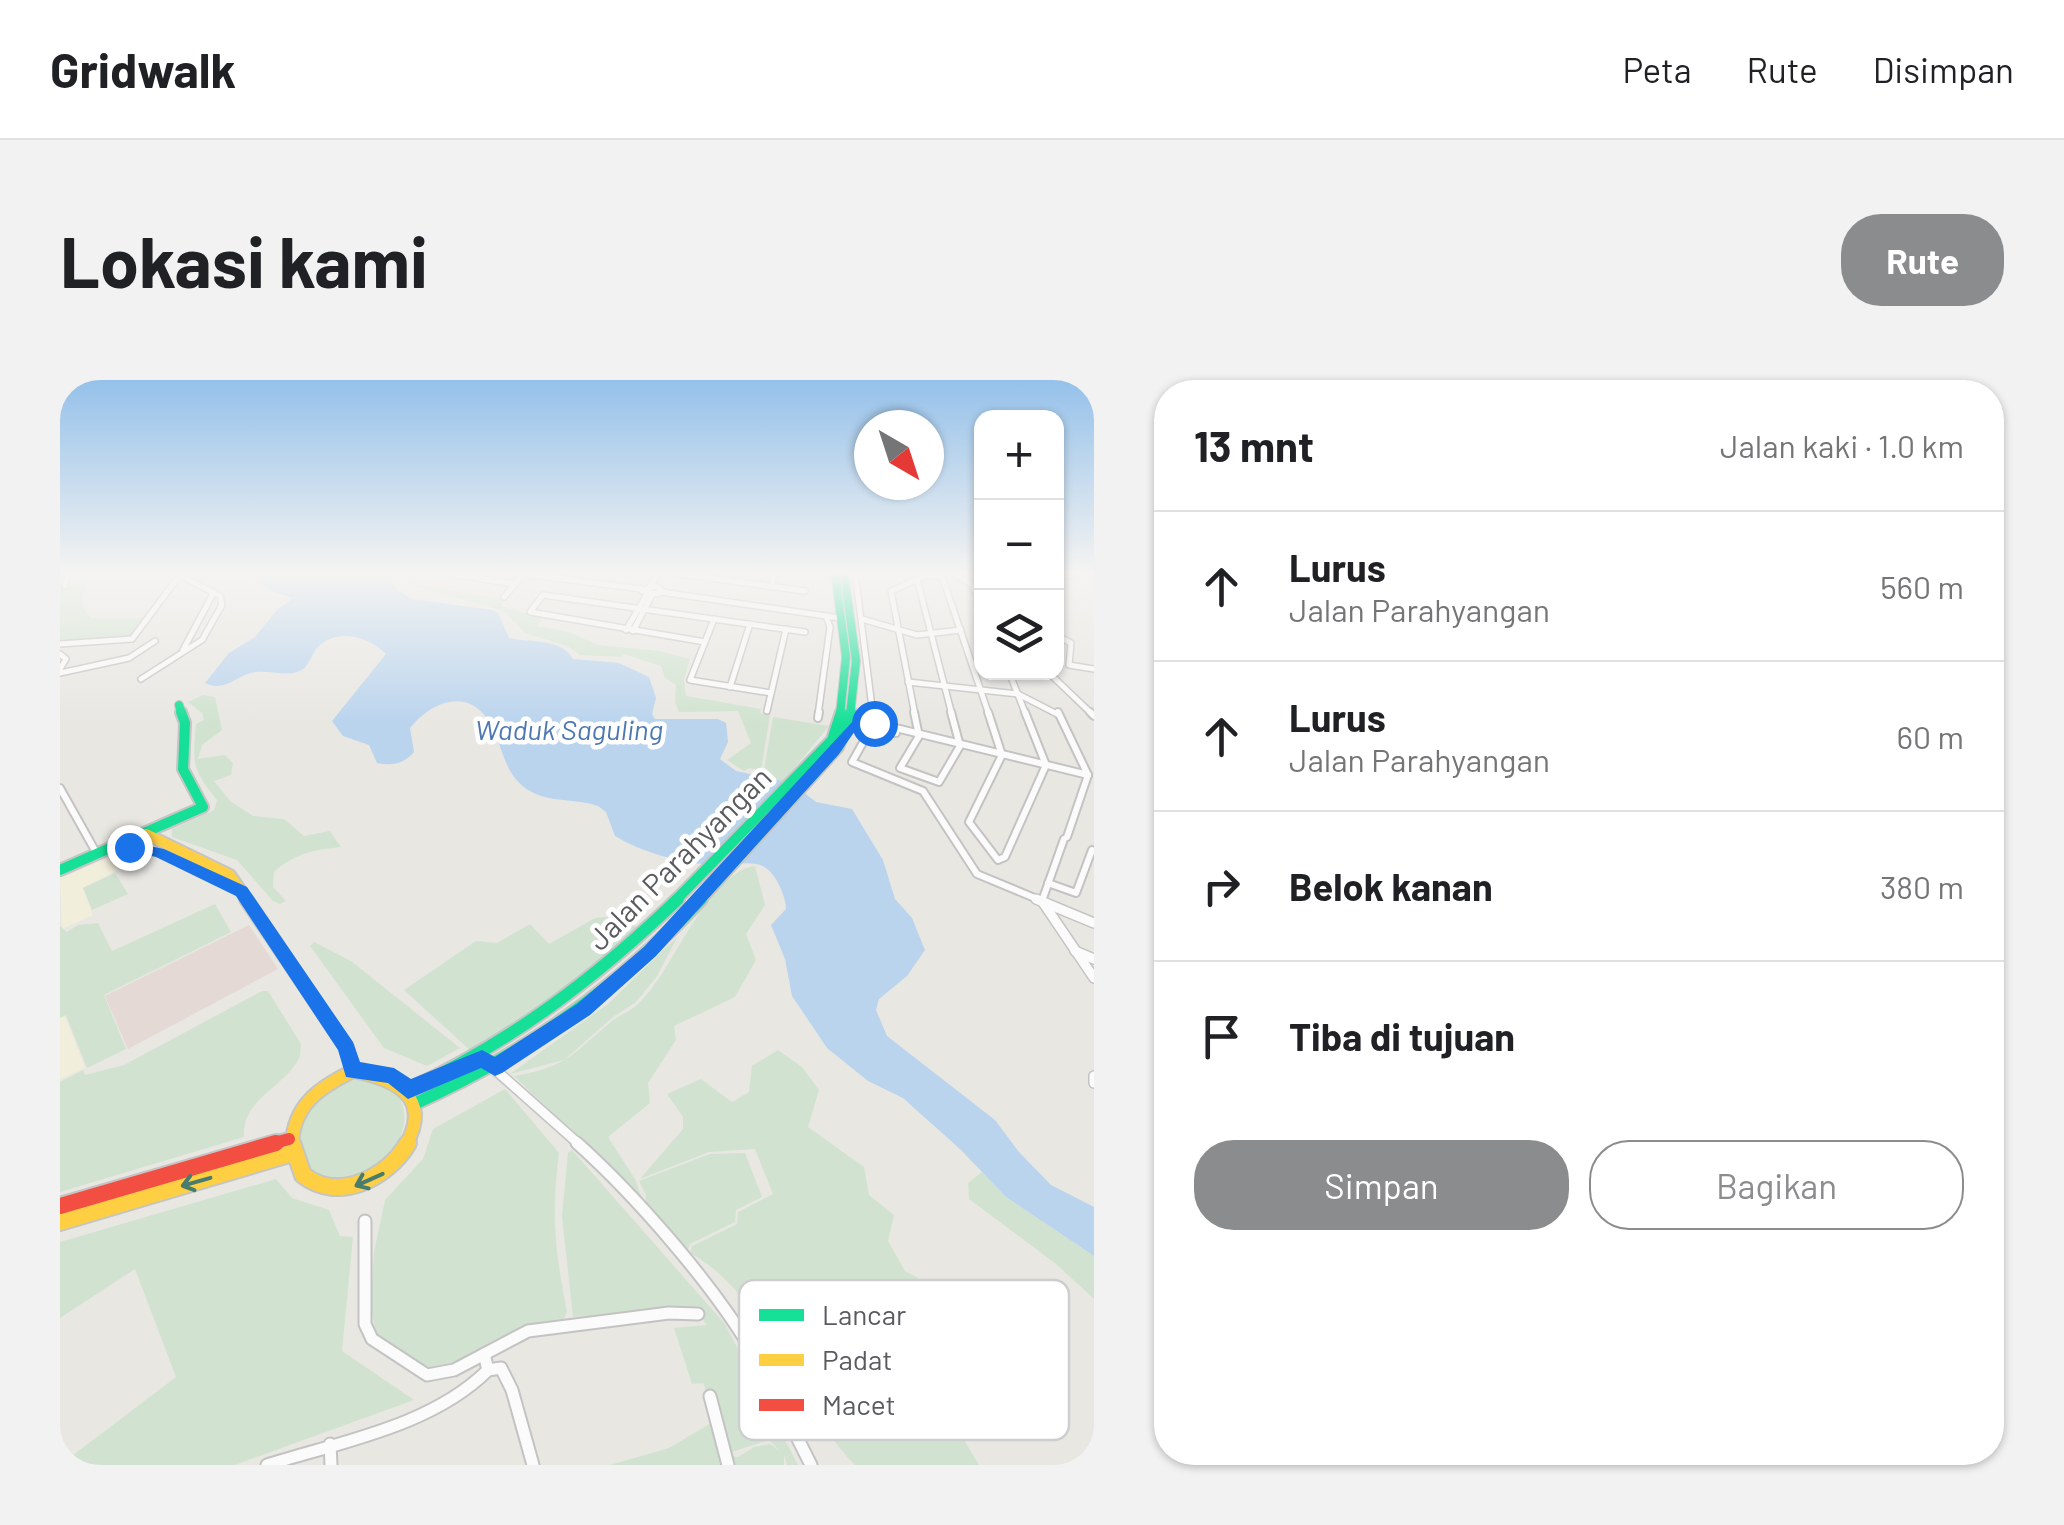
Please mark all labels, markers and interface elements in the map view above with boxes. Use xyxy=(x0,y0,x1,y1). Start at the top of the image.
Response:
text: Gridwalk xyxy=(50,40,236,98)
text: Peta xyxy=(1622,48,1692,90)
text: Rute xyxy=(1747,48,1818,90)
text: Disimpan xyxy=(1873,48,2014,90)
button: Rute xyxy=(1841,214,2004,306)
text: Lokasi kami xyxy=(60,218,428,302)
north arrow xyxy=(854,410,944,500)
map controls xyxy=(974,410,1064,680)
button: + xyxy=(974,410,1064,500)
text: 13 mnt xyxy=(1194,420,1314,470)
text: Jalan kaki · 1.0 km xyxy=(1720,426,1964,464)
button: − xyxy=(974,500,1064,590)
text: Lurus xyxy=(1289,544,1386,590)
icon: ahead xyxy=(1194,559,1249,614)
text: 560 m xyxy=(1880,567,1964,605)
button: layers xyxy=(974,590,1064,680)
text: Jalan Parahyangan xyxy=(1289,590,1550,628)
text: Lurus xyxy=(1289,694,1386,740)
route start xyxy=(852,701,898,747)
icon: ahead xyxy=(1194,709,1249,764)
water label: Waduk Saguling xyxy=(475,712,663,746)
text: 60 m xyxy=(1897,717,1964,755)
text: Jalan Parahyangan xyxy=(1289,740,1550,778)
street label: Jalan Parahyangan xyxy=(579,758,778,957)
route end xyxy=(107,825,153,871)
icon: right xyxy=(1194,859,1249,914)
text: Belok kanan xyxy=(1289,863,1493,909)
text: 380 m xyxy=(1880,867,1964,905)
icon: arrive xyxy=(1194,1009,1249,1064)
text: Tiba di tujuan xyxy=(1289,1013,1515,1059)
button: Simpan xyxy=(1194,1140,1569,1230)
button: Bagikan xyxy=(1589,1140,1964,1230)
one-way arrow xyxy=(354,1172,384,1190)
one-way arrow xyxy=(180,1174,212,1192)
legend xyxy=(739,1280,1069,1440)
text: Lancar xyxy=(822,1297,906,1331)
text: Padat xyxy=(822,1342,892,1376)
text: Macet xyxy=(822,1387,896,1421)

